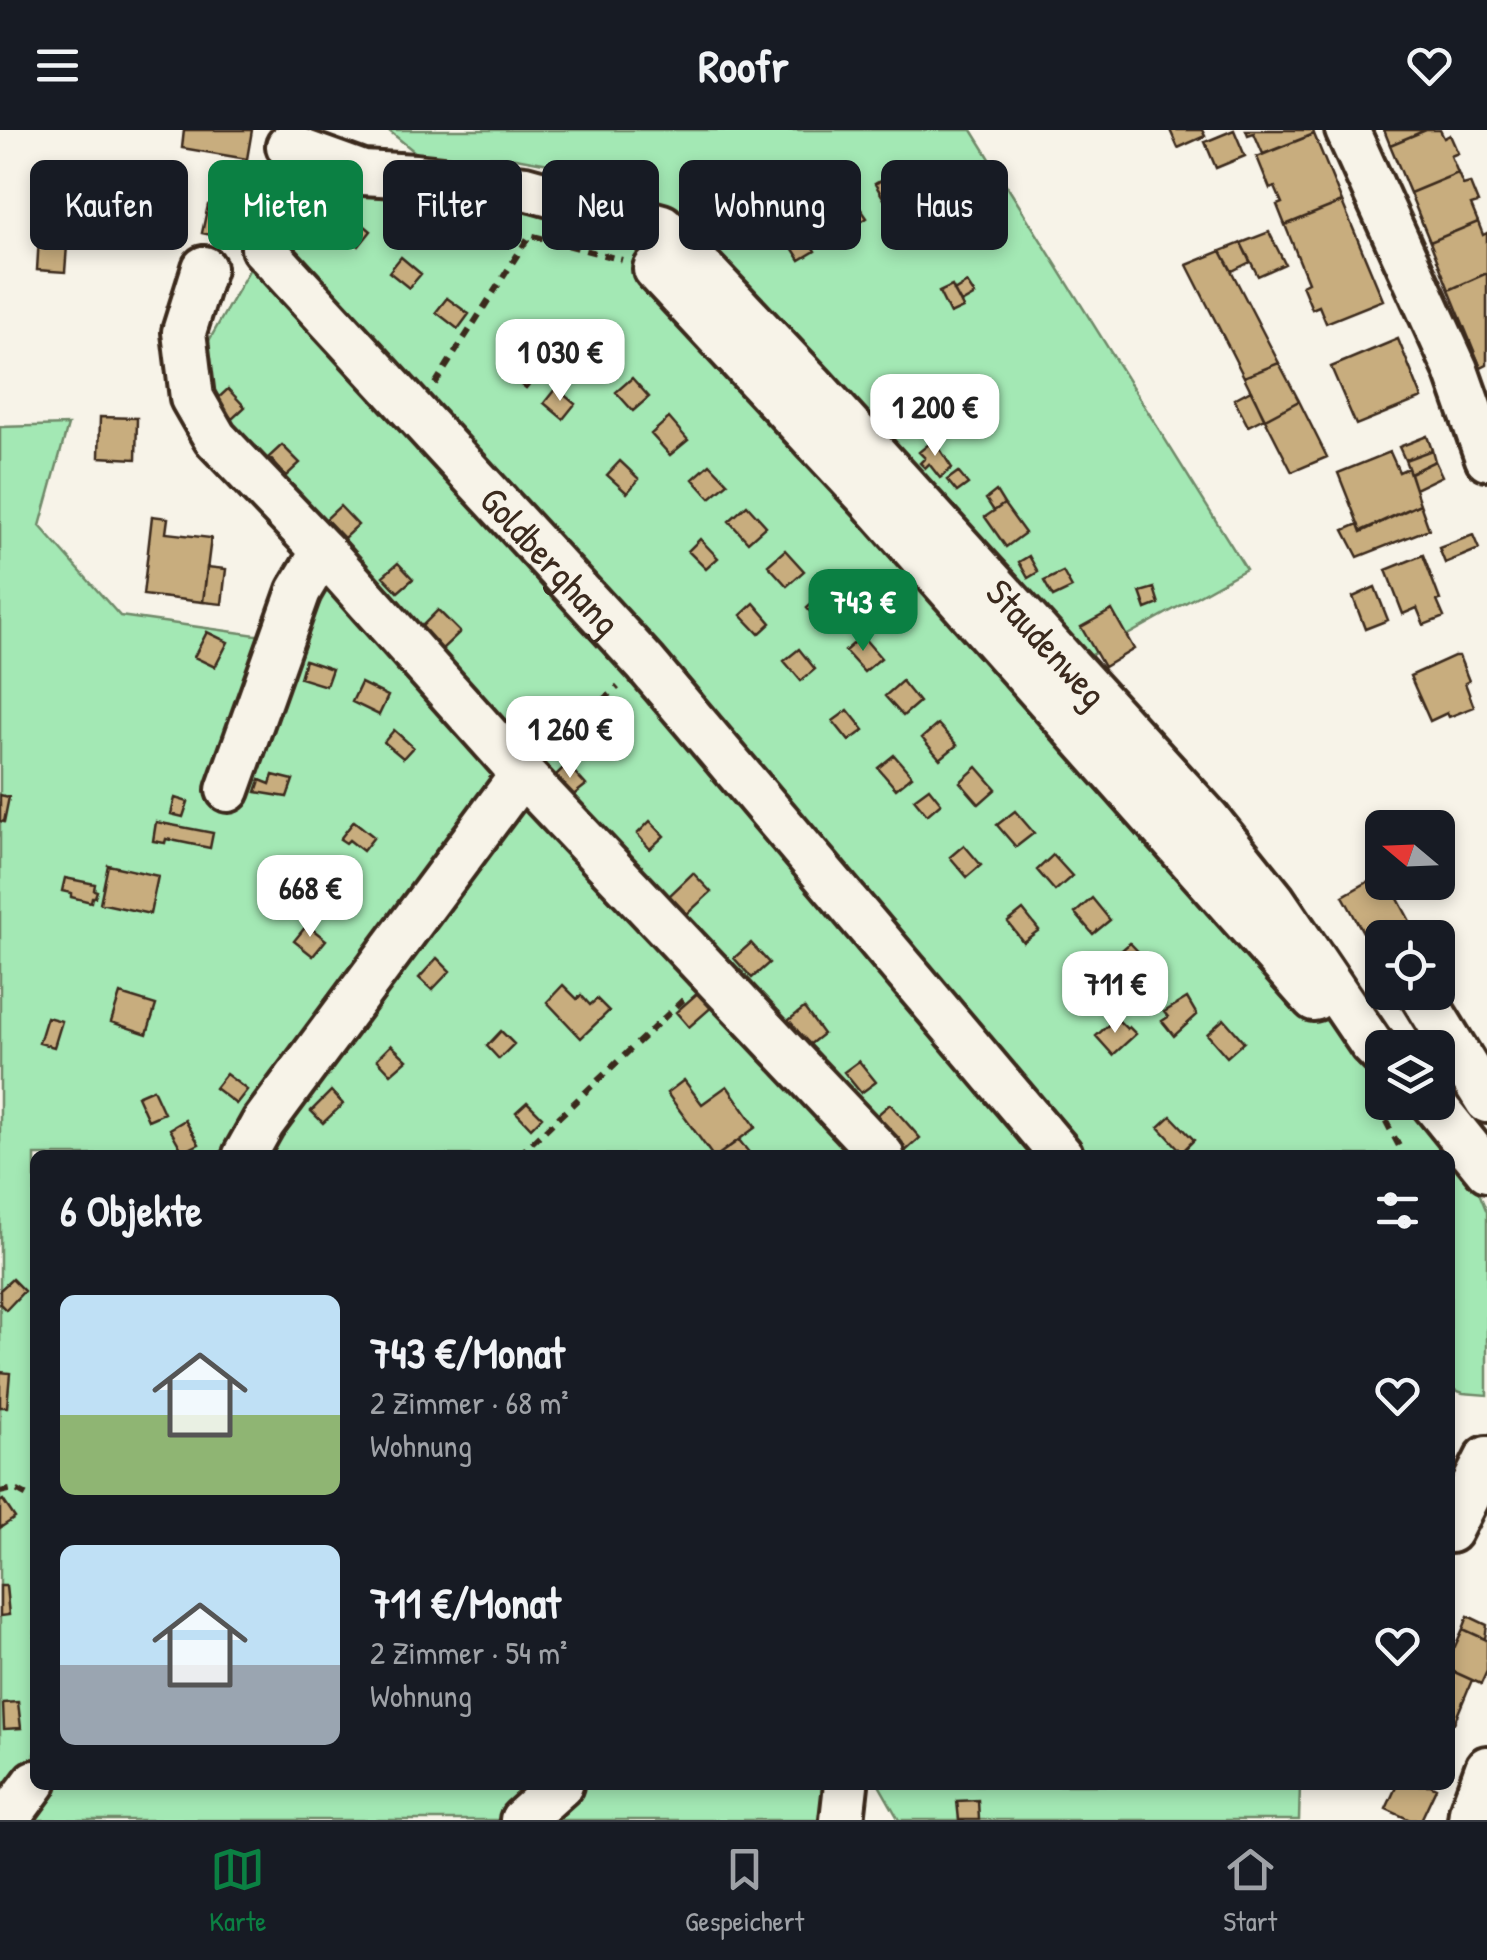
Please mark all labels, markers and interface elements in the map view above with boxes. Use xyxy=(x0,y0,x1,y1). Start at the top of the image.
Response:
text: Roofr xyxy=(698,35,789,96)
icon: menu xyxy=(30,38,85,93)
icon: heart xyxy=(1402,38,1457,93)
chip: Kaufen xyxy=(30,160,188,250)
chip: Mieten xyxy=(208,160,363,250)
chip: Filter xyxy=(383,160,522,250)
chip: Neu xyxy=(542,160,659,250)
chip: Wohnung xyxy=(679,160,861,250)
chip: Haus xyxy=(881,160,1008,250)
pin: 1 030 € xyxy=(468,319,652,404)
text: 1 030 € xyxy=(518,330,602,373)
pin: 1 200 € xyxy=(843,374,1027,459)
text: 1 200 € xyxy=(892,385,978,428)
street label: Goldberghang xyxy=(469,475,633,647)
street label: Staudenweg xyxy=(975,567,1119,718)
pin: 743 € xyxy=(793,569,933,654)
text: 743 € xyxy=(831,580,895,623)
pin: 1 260 € xyxy=(478,696,662,781)
text: 1 260 € xyxy=(528,707,612,750)
north arrow xyxy=(1365,810,1455,900)
map controls xyxy=(1365,810,1455,1120)
pin: 668 € xyxy=(240,855,380,940)
text: 668 € xyxy=(279,866,341,909)
button: locate xyxy=(1365,920,1455,1010)
pin: 711 € xyxy=(1045,951,1185,1036)
text: 711 € xyxy=(1084,962,1146,1005)
button: layers xyxy=(1365,1030,1455,1120)
text: 6 Objekte xyxy=(60,1182,202,1239)
icon: filters xyxy=(1370,1183,1425,1238)
text: 743 €/Monat xyxy=(370,1324,565,1381)
icon: home xyxy=(140,1335,260,1455)
icon: heart xyxy=(1370,1368,1425,1423)
text: 2 Zimmer · 68 m² xyxy=(370,1381,569,1424)
text: Wohnung xyxy=(370,1424,472,1467)
text: 711 €/Monat xyxy=(370,1574,561,1631)
icon: home xyxy=(140,1585,260,1705)
icon: heart xyxy=(1370,1618,1425,1673)
text: 2 Zimmer · 54 m² xyxy=(370,1631,567,1674)
text: Wohnung xyxy=(370,1674,472,1717)
tab: Karte xyxy=(209,1842,266,1940)
tab: Gespeichert xyxy=(685,1842,804,1940)
tab: Start xyxy=(1223,1842,1278,1940)

